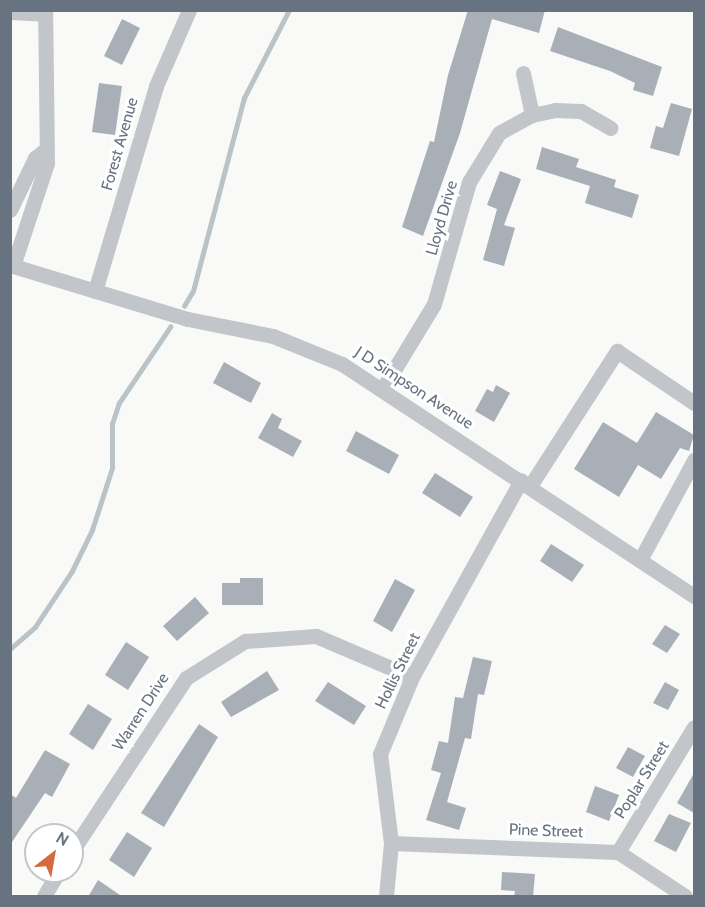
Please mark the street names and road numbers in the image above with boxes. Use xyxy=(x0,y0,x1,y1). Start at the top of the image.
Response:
street label: Forest Avenue xyxy=(98,95,142,193)
street label: Lloyd Drive xyxy=(422,179,462,257)
street label: J D Simpson Avenue xyxy=(351,343,477,433)
street label: Hollis Street xyxy=(371,630,425,712)
street label: Warren Drive xyxy=(109,670,173,754)
street label: Poplar Street xyxy=(611,738,673,822)
street label: Pine Street xyxy=(509,820,583,842)

